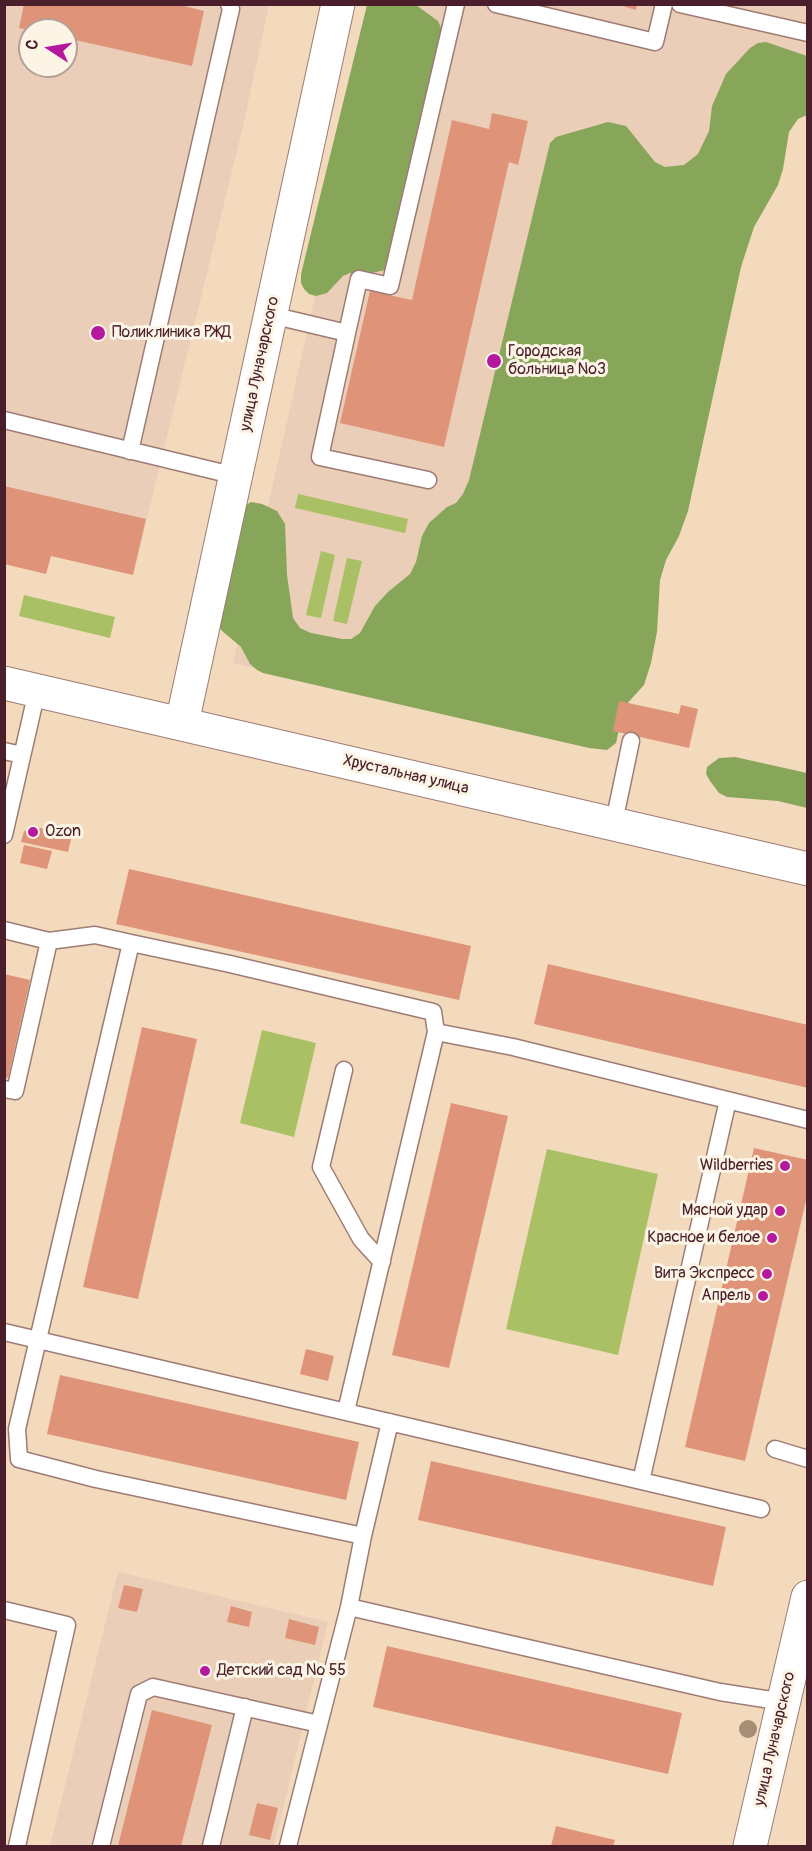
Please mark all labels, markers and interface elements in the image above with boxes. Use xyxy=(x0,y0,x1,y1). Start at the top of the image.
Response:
north arrow xyxy=(18,18,78,78)
text: С xyxy=(22,38,43,52)
street label: улица Луначарского xyxy=(236,295,284,433)
place label: Поликлиника РЖД xyxy=(112,323,231,343)
marker: Поликлиника РЖД xyxy=(89,324,107,342)
place label: Городская больница №3 xyxy=(508,342,606,380)
marker: Городская больница №3 xyxy=(485,352,503,370)
street label: Хрустальная улица xyxy=(341,751,471,799)
place label: Ozon xyxy=(45,822,81,842)
marker: Ozon xyxy=(26,825,40,839)
place label: Wildberries xyxy=(700,1156,773,1176)
marker: Wildberries xyxy=(778,1159,792,1173)
place label: Мясной удар xyxy=(682,1201,768,1221)
marker: Мясной удар xyxy=(773,1204,787,1218)
place label: Красное и белое xyxy=(647,1228,760,1248)
marker: Красное и белое xyxy=(765,1231,779,1245)
place label: Вита Экспресс xyxy=(654,1264,755,1284)
marker: Вита Экспресс xyxy=(760,1267,774,1281)
place label: Апрель xyxy=(701,1286,751,1306)
marker: Апрель xyxy=(756,1289,770,1303)
place label: Детский сад № 55 xyxy=(217,1661,346,1681)
marker: Детский сад № 55 xyxy=(198,1664,212,1678)
street label: улица Луначарского xyxy=(750,1670,800,1808)

